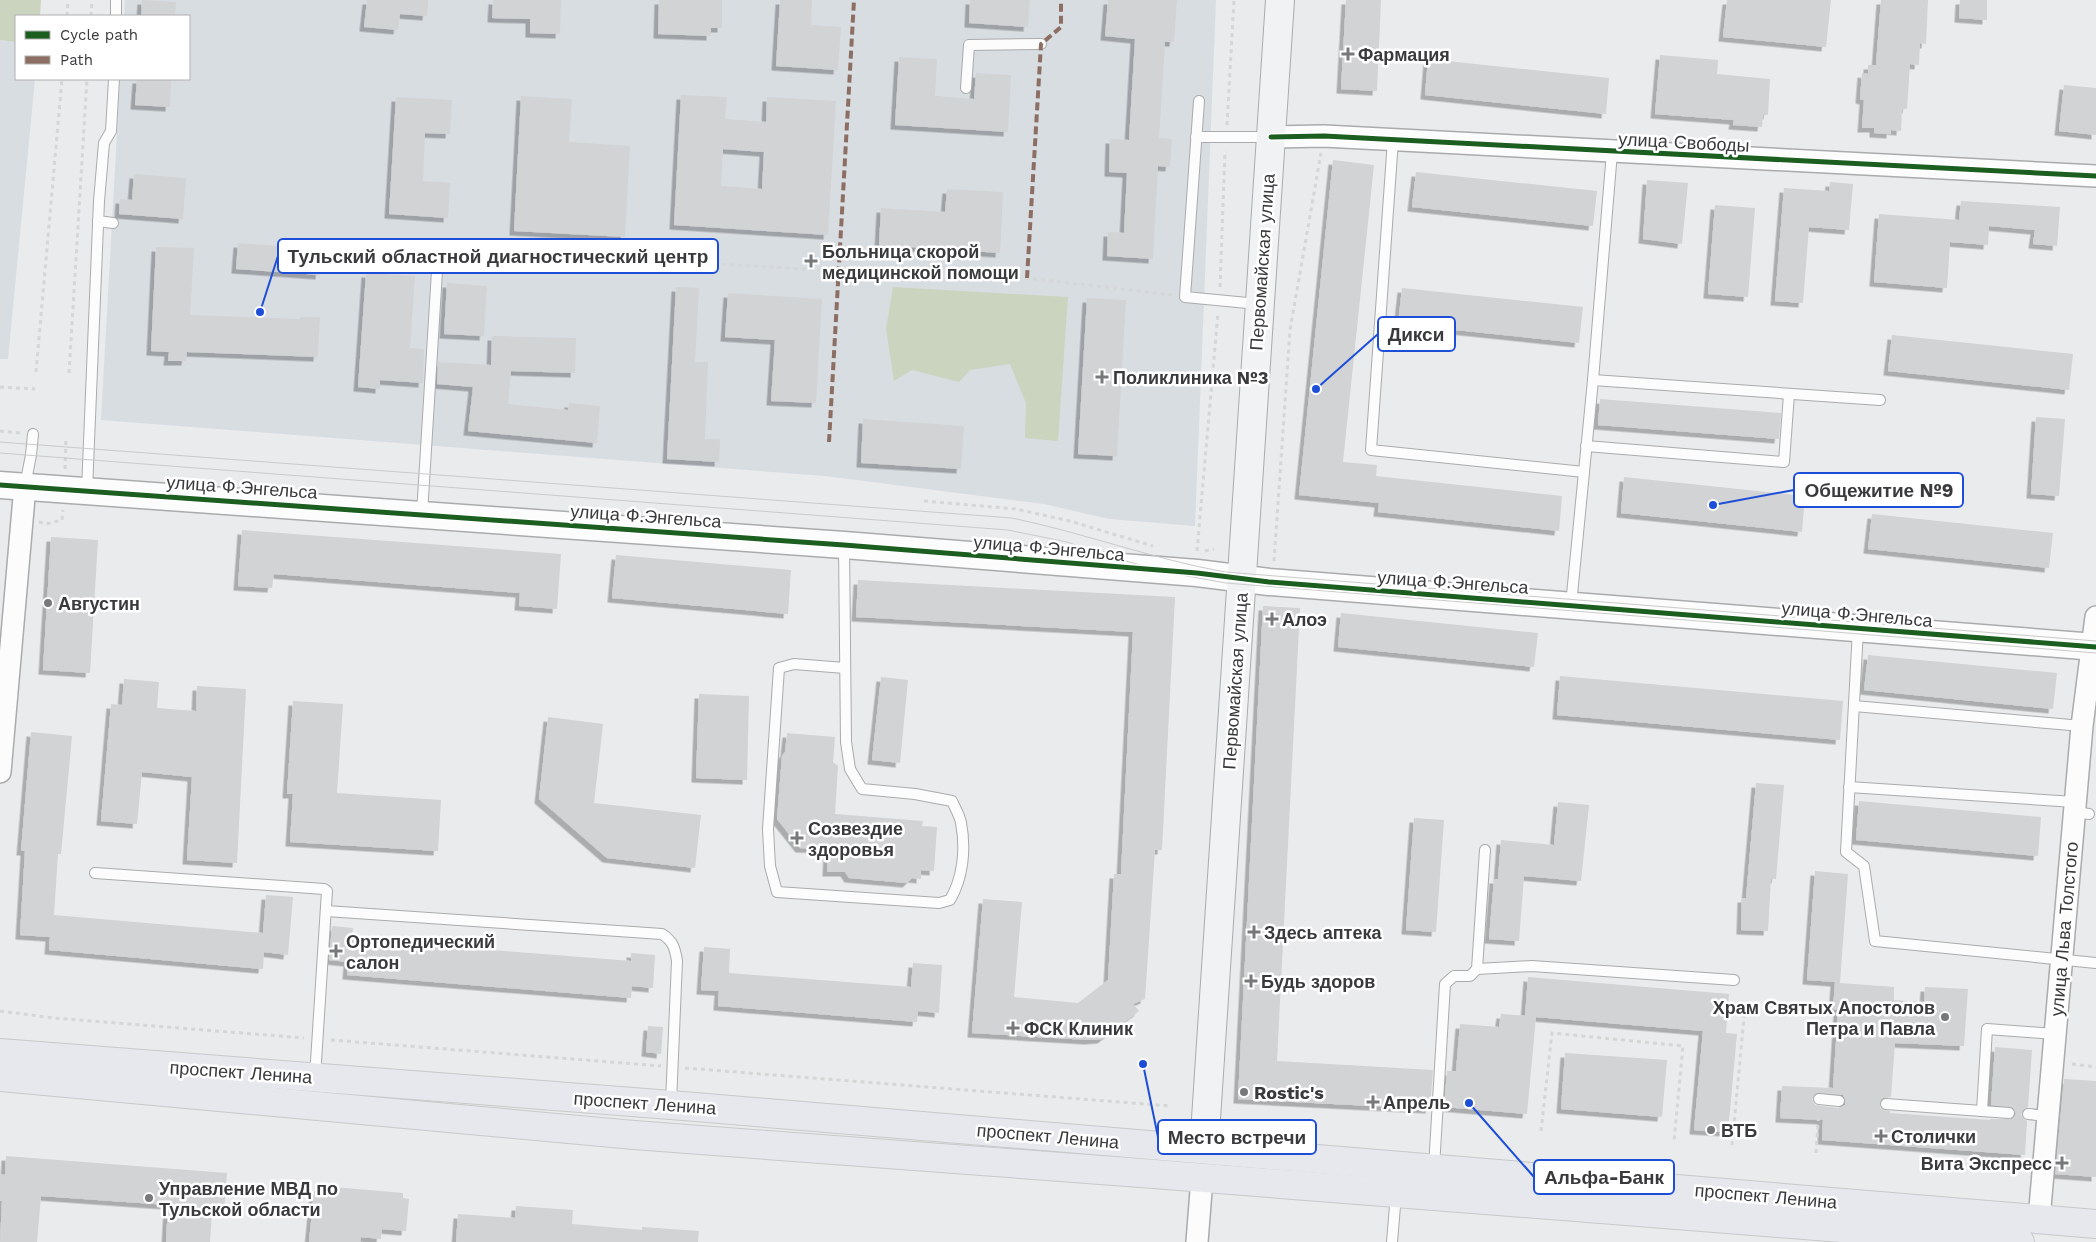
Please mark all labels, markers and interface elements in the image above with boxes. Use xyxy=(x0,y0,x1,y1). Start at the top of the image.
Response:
legend xyxy=(15,15,190,80)
text: Cycle path xyxy=(60,26,138,44)
place label: Фармация xyxy=(1358,44,1450,65)
marker: Фармация xyxy=(1342,48,1354,60)
text: Path xyxy=(60,51,93,69)
street label: улица Свободы xyxy=(1618,128,1750,156)
street label: Первомайская улица xyxy=(1245,172,1279,351)
callout: Тульский областной диагностический центр xyxy=(278,239,718,273)
place label: Больница скорой медицинской помощи xyxy=(822,241,1019,283)
text: Тульский областной диагностический центр xyxy=(288,245,708,268)
marker: Больница скорой медицинской помощи xyxy=(804,254,818,268)
callout: Дикси xyxy=(1378,317,1455,351)
text: Дикси xyxy=(1388,323,1444,346)
place label: Поликлиника №3 xyxy=(1113,367,1268,388)
marker: Поликлиника №3 xyxy=(1095,370,1109,384)
street label: улица Ф.Энгельса xyxy=(166,471,319,503)
callout: Общежитие №9 xyxy=(1794,473,1963,507)
text: Общежитие №9 xyxy=(1805,479,1953,502)
street label: улица Ф.Энгельса xyxy=(570,500,723,532)
street label: улица Ф.Энгельса xyxy=(973,531,1126,565)
street label: улица Ф.Энгельса xyxy=(1377,566,1530,598)
street label: Первомайская улица xyxy=(1218,591,1252,770)
place label: Августин xyxy=(58,593,140,614)
marker: Августин xyxy=(42,597,54,609)
street label: улица Ф.Энгельса xyxy=(1781,597,1934,631)
place label: Алоэ xyxy=(1282,609,1327,630)
marker: Алоэ xyxy=(1266,613,1278,625)
place label: Созвездие здоровья xyxy=(808,818,903,860)
marker: Созвездие здоровья xyxy=(790,831,804,845)
street label: улица Льва Толстого xyxy=(2046,841,2082,1017)
place label: Здесь аптека xyxy=(1264,922,1382,943)
marker: Здесь аптека xyxy=(1248,926,1260,938)
place label: Ортопедический салон xyxy=(346,931,495,973)
marker: Ортопедический салон xyxy=(330,945,342,957)
place label: Будь здоров xyxy=(1261,971,1375,992)
marker: Будь здоров xyxy=(1245,975,1257,987)
place label: Храм Святых Апостолов Петра и Павла xyxy=(1713,997,1936,1039)
marker: Храм Святых Апостолов Петра и Павла xyxy=(1939,1011,1951,1023)
place label: ФСК Клиник xyxy=(1024,1018,1134,1039)
marker: ФСК Клиник xyxy=(1006,1021,1020,1035)
street label: проспект Ленина xyxy=(169,1057,314,1088)
place label: Rostic's xyxy=(1254,1082,1324,1103)
marker: Rostic's xyxy=(1238,1086,1250,1098)
street label: проспект Ленина xyxy=(573,1088,718,1119)
place label: Апрель xyxy=(1383,1092,1450,1113)
marker: Апрель xyxy=(1367,1096,1379,1108)
street label: проспект Ленина xyxy=(976,1119,1121,1153)
callout: Место встречи xyxy=(1158,1120,1316,1154)
place label: ВТБ xyxy=(1721,1120,1757,1141)
marker: ВТБ xyxy=(1705,1124,1717,1136)
text: Место встречи xyxy=(1168,1126,1306,1149)
place label: Столички xyxy=(1891,1126,1976,1147)
marker: Столички xyxy=(1875,1130,1887,1142)
place label: Вита Экспресс xyxy=(1921,1153,2052,1174)
marker: Вита Экспресс xyxy=(2056,1157,2068,1169)
callout: Альфа-Банк xyxy=(1534,1160,1674,1194)
text: Альфа-Банк xyxy=(1544,1166,1664,1189)
place label: Управление МВД по Тульской области xyxy=(159,1178,338,1220)
street label: проспект Ленина xyxy=(1694,1179,1839,1213)
marker: Управление МВД по Тульской области xyxy=(143,1192,155,1204)

